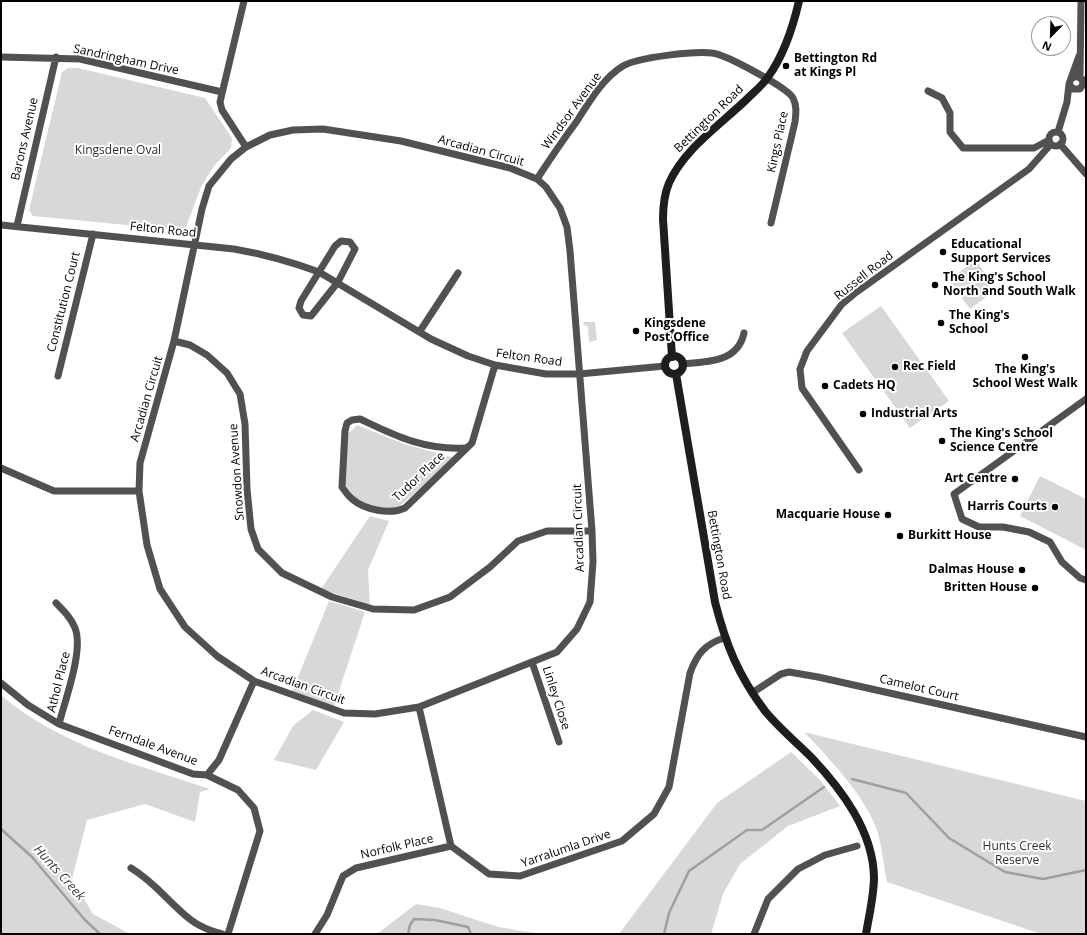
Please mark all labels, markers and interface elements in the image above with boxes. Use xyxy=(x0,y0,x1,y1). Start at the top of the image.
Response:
north arrow xyxy=(1031,16,1071,56)
text: N xyxy=(1039,38,1054,55)
street label: Sandringham Drive xyxy=(72,42,180,78)
place label: Bettington Rd at Kings Pl xyxy=(794,52,877,80)
marker: Bettington Rd at Kings Pl xyxy=(781,61,791,71)
street label: Windsor Avenue xyxy=(539,70,605,152)
street label: Bettington Road xyxy=(671,82,747,156)
street label: Barons Avenue xyxy=(8,96,42,182)
street label: Kings Place xyxy=(764,110,792,174)
street label: Arcadian Circuit xyxy=(436,133,526,169)
park label: Kingsdene Oval xyxy=(75,144,161,158)
street label: Felton Road xyxy=(129,219,197,241)
place label: Educational Support Services xyxy=(951,238,1051,266)
marker: Educational Support Services xyxy=(938,247,948,257)
street label: Russell Road xyxy=(832,249,896,303)
street label: Constitution Court xyxy=(45,250,83,354)
place label: The King's School North and South Walk xyxy=(943,271,1076,299)
marker: The King's School North and South Walk xyxy=(930,280,940,290)
place label: The King's School xyxy=(949,309,1009,337)
place label: Kingsdene Post Office xyxy=(644,317,709,345)
marker: The King's School xyxy=(936,318,946,328)
marker: Kingsdene Post Office xyxy=(631,326,641,336)
street label: Felton Road xyxy=(495,346,563,370)
marker: The King's School West Walk xyxy=(1020,352,1030,362)
street label: Arcadian Circuit xyxy=(128,355,166,443)
place label: Rec Field xyxy=(903,360,956,374)
marker: Rec Field xyxy=(890,362,900,372)
place label: The King's School West Walk xyxy=(972,363,1078,391)
place label: Cadets HQ xyxy=(833,379,896,393)
marker: Cadets HQ xyxy=(820,381,830,391)
place label: Industrial Arts xyxy=(871,407,958,421)
marker: Industrial Arts xyxy=(858,409,868,419)
street label: Snowdon Avenue xyxy=(226,423,248,521)
place label: The King's School Science Centre xyxy=(950,427,1053,455)
marker: The King's School Science Centre xyxy=(937,436,947,446)
street label: Tudor Place xyxy=(390,449,448,505)
place label: Art Centre xyxy=(945,472,1007,486)
marker: Art Centre xyxy=(1010,474,1020,484)
street label: Arcadian Circuit xyxy=(570,484,588,572)
place label: Harris Courts xyxy=(967,500,1047,514)
marker: Harris Courts xyxy=(1050,502,1060,512)
place label: Macquarie House xyxy=(776,508,880,522)
street label: Bettington Road xyxy=(704,509,734,601)
marker: Macquarie House xyxy=(883,510,893,520)
place label: Burkitt House xyxy=(908,529,992,543)
marker: Burkitt House xyxy=(895,531,905,541)
place label: Dalmas House xyxy=(929,563,1014,577)
marker: Dalmas House xyxy=(1017,565,1027,575)
place label: Britten House xyxy=(944,581,1027,595)
marker: Britten House xyxy=(1030,583,1040,593)
street label: Athol Place xyxy=(45,650,73,714)
street label: Arcadian Circuit xyxy=(259,664,347,708)
street label: Linley Close xyxy=(539,664,573,732)
street label: Camelot Court xyxy=(878,672,960,704)
street label: Ferndale Avenue xyxy=(106,723,200,769)
street label: Yarralumla Drive xyxy=(519,827,613,871)
street label: Norfolk Place xyxy=(359,832,435,862)
park label: Hunts Creek Reserve xyxy=(983,840,1051,868)
water label: Hunts Creek xyxy=(30,842,88,904)

